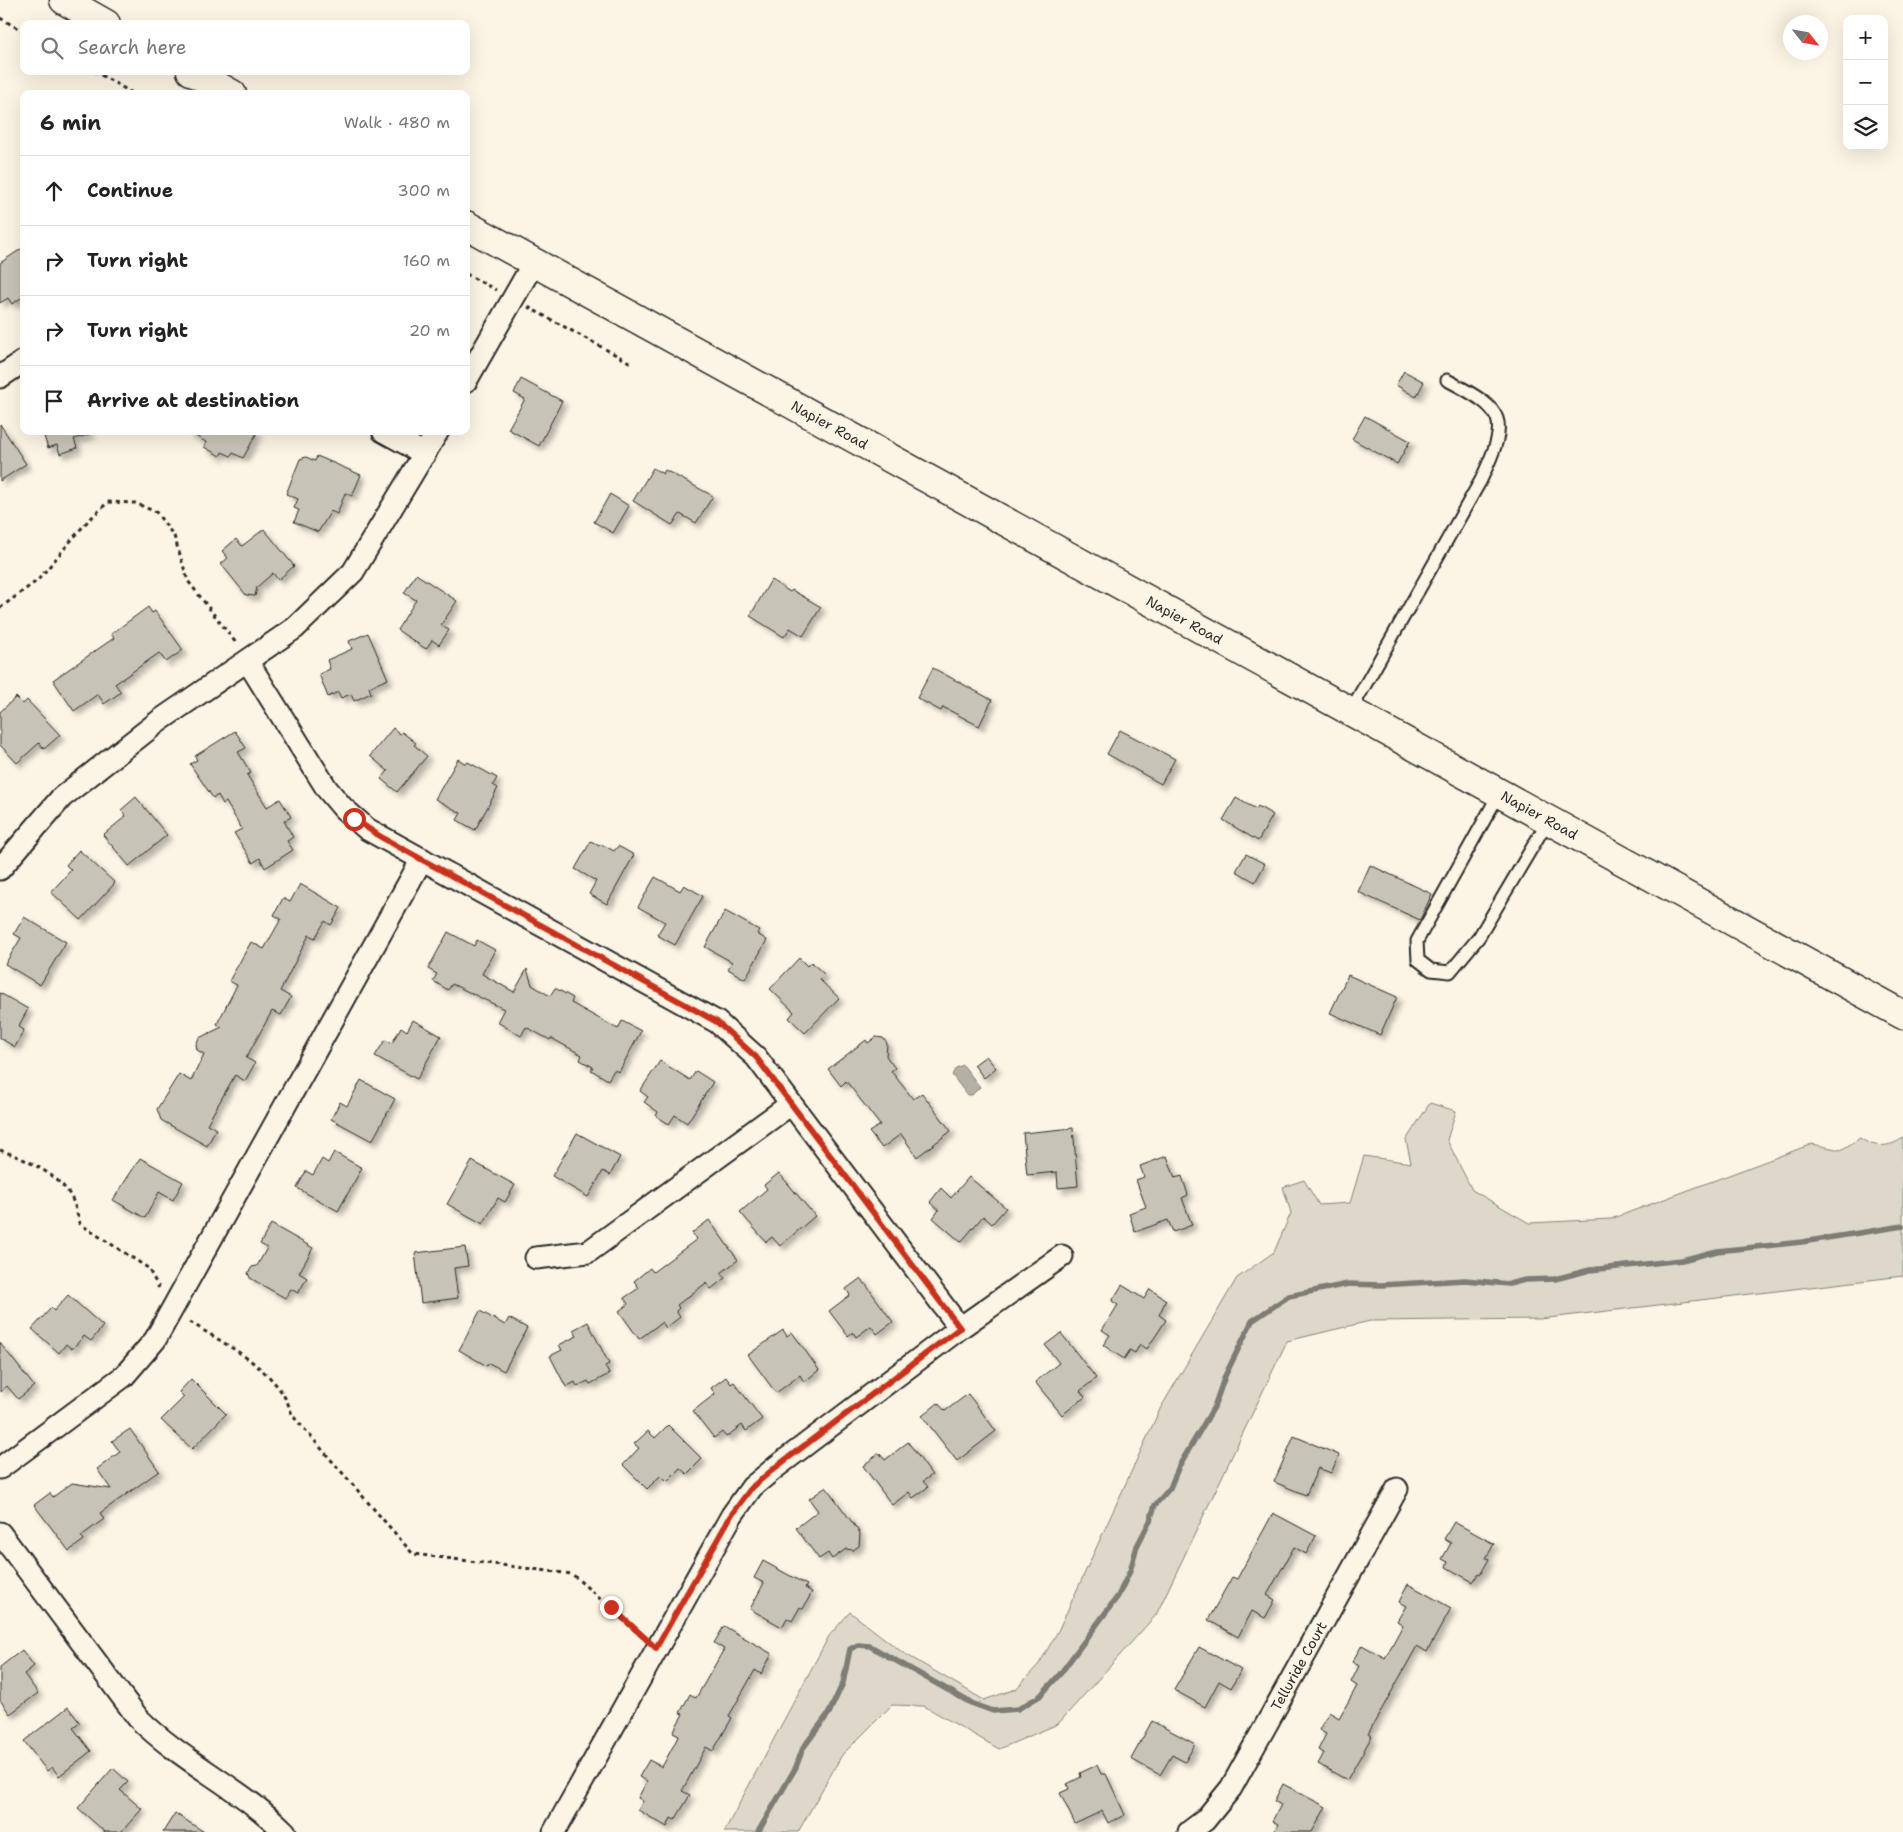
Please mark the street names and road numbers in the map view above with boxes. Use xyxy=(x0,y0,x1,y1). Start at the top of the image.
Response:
street label: Napier Road xyxy=(788,397,871,453)
street label: Napier Road xyxy=(1143,592,1226,648)
street label: Napier Road xyxy=(1498,787,1581,844)
street label: Telluride Court xyxy=(1267,1618,1331,1714)

